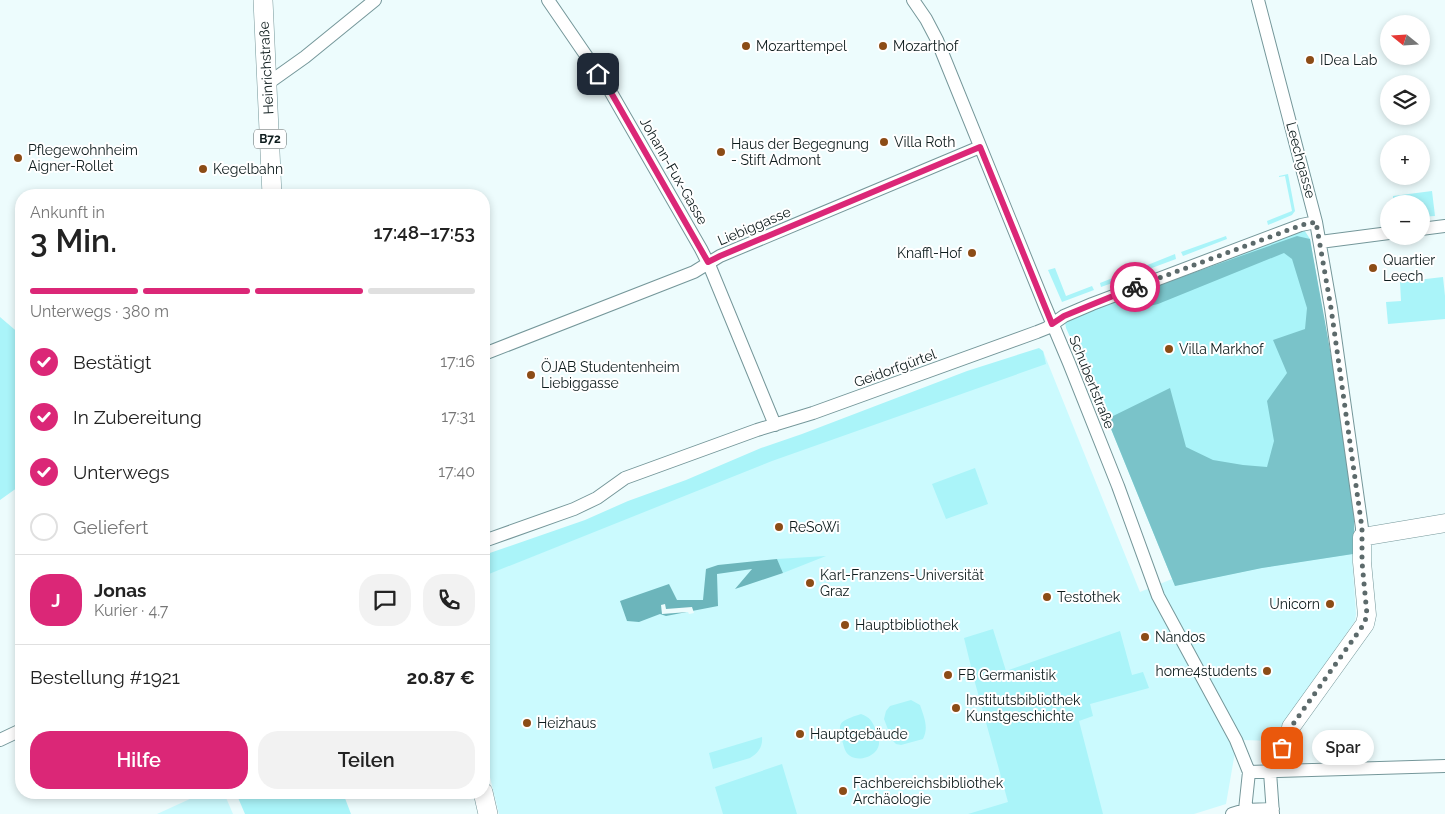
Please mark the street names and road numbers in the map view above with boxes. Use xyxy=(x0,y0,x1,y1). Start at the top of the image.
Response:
street label: Heinrichstraße xyxy=(256,21,276,115)
street label: Johann-Fux-Gasse xyxy=(637,115,711,227)
street label: Leechgasse xyxy=(1283,120,1319,200)
road number: B72 xyxy=(254,130,286,148)
street label: Liebiggasse xyxy=(715,203,793,249)
street label: Schubertstraße xyxy=(1066,333,1118,431)
street label: Geidorfgürtel xyxy=(852,346,938,390)

